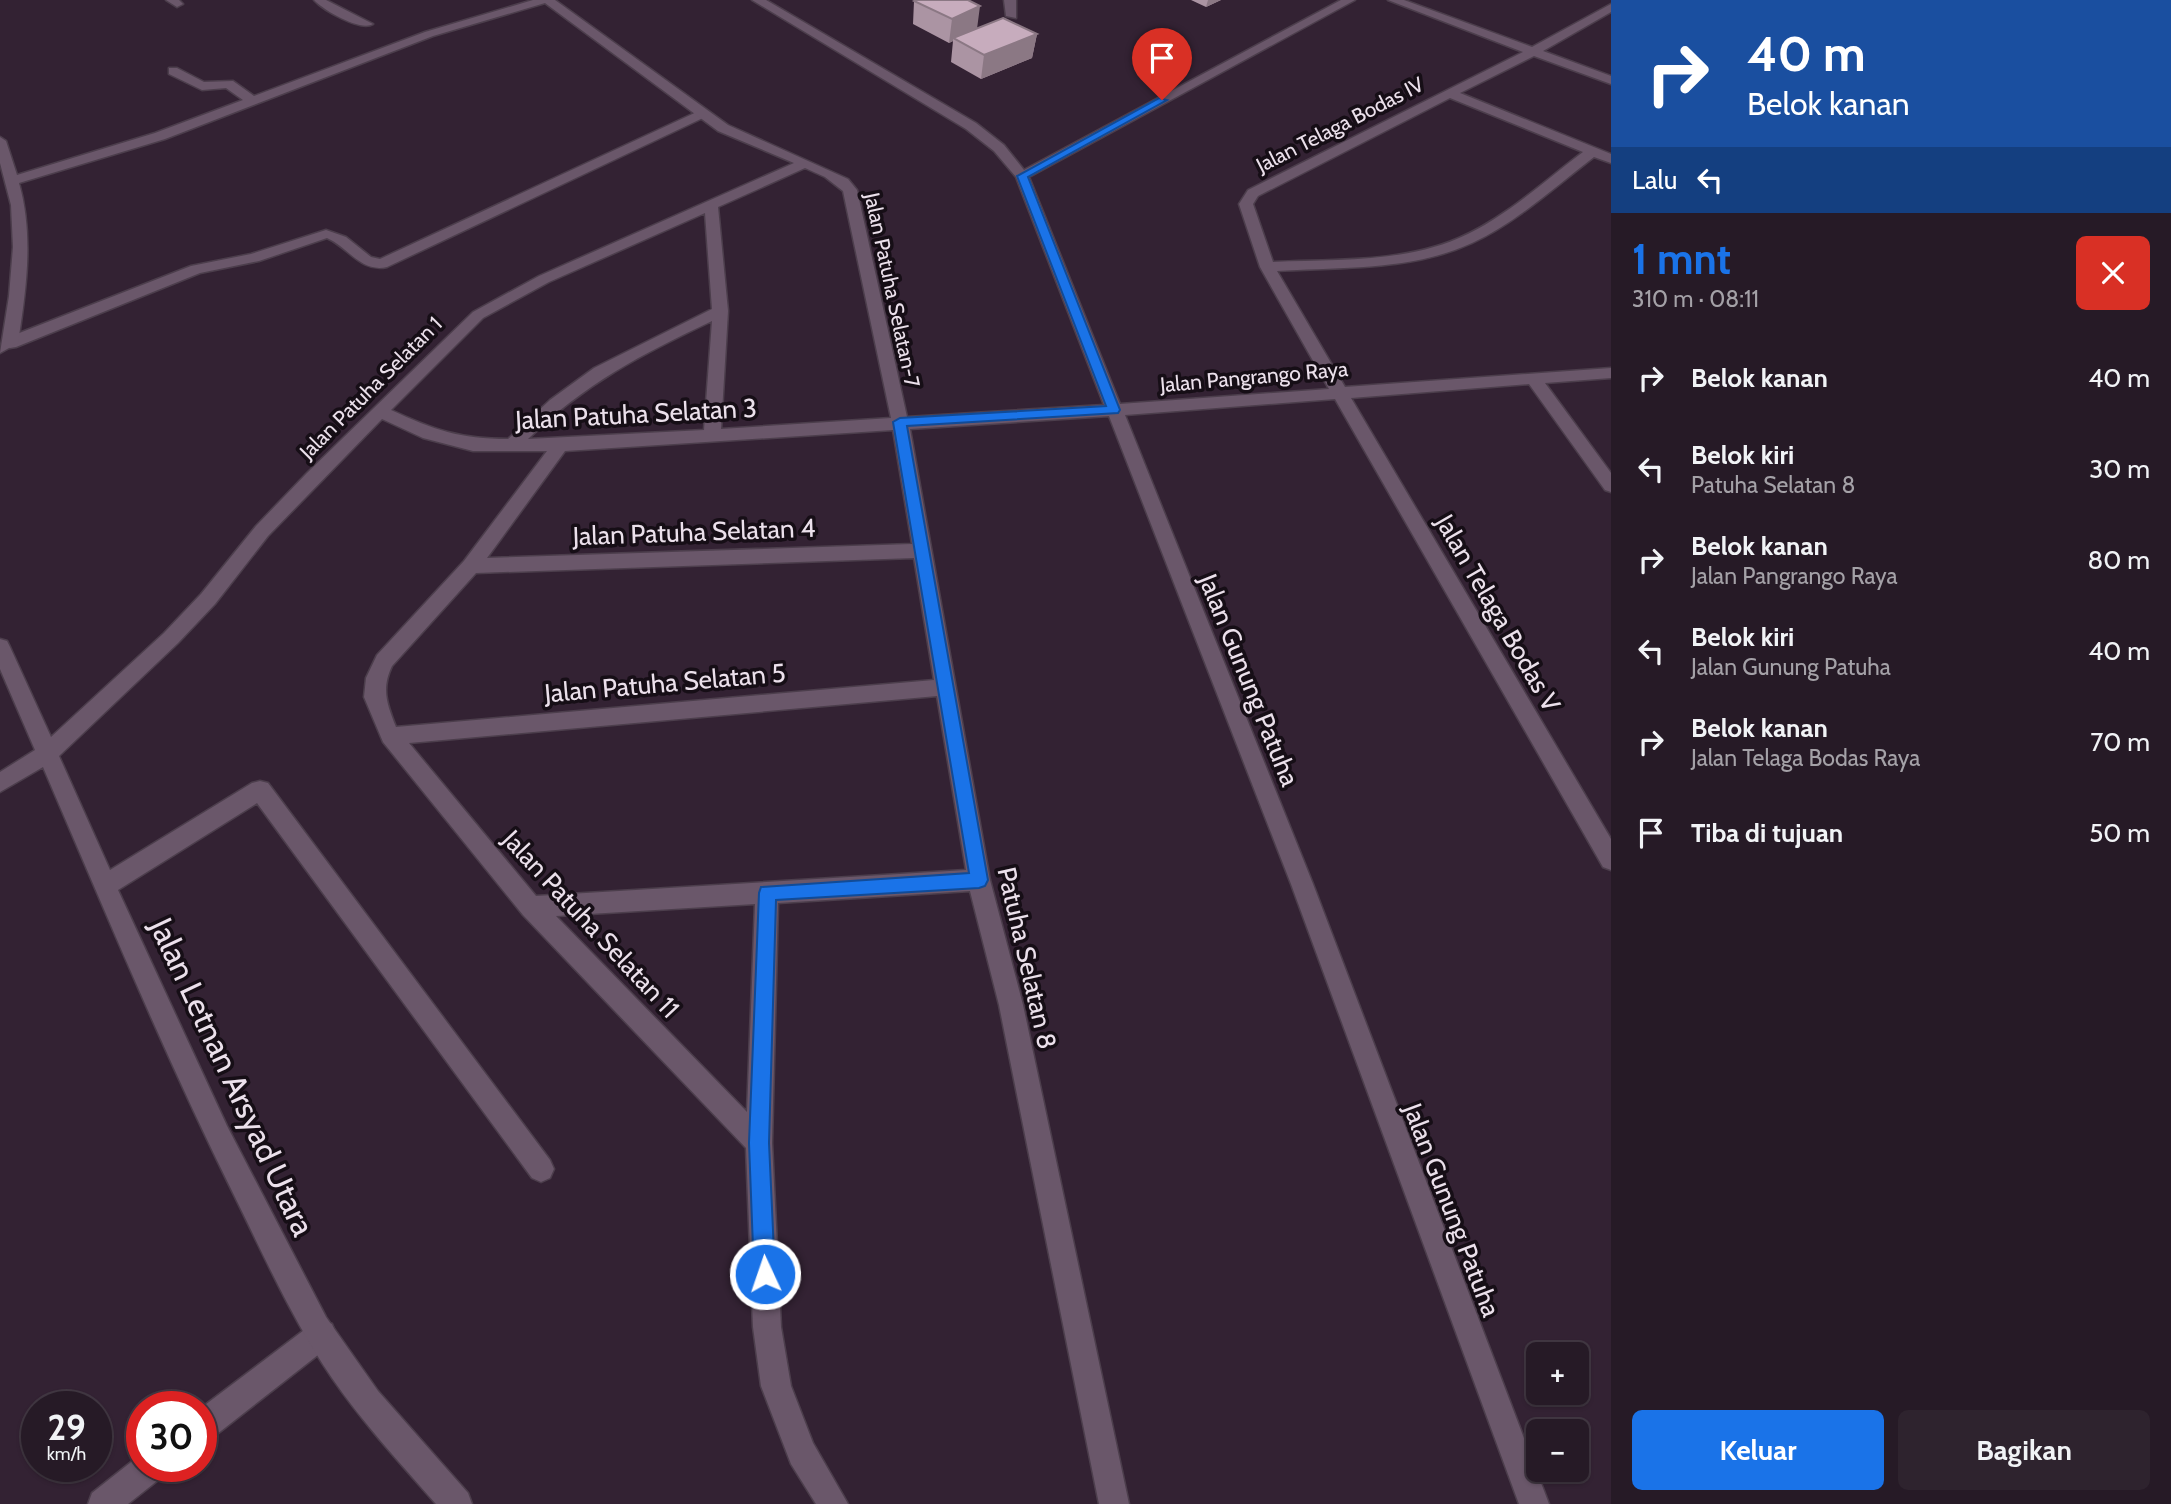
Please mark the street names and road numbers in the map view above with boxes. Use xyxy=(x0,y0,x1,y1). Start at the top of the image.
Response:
street label: Jalan Telaga Bodas IV xyxy=(1251,71,1428,178)
street label: Jalan Patuha Selatan-7 xyxy=(859,189,925,390)
street label: Jalan Patuha Selatan 1 xyxy=(294,311,447,465)
street label: Jalan Pangrango Raya xyxy=(1158,356,1349,397)
street label: Jalan Patuha Selatan 3 xyxy=(513,392,758,436)
street label: Jalan Telaga Bodas V xyxy=(1428,508,1567,717)
street label: Jalan Patuha Selatan 4 xyxy=(571,512,816,552)
street label: Jalan Gunung Patuha xyxy=(1191,568,1306,791)
street label: Jalan Patuha Selatan 5 xyxy=(542,657,787,710)
street label: Jalan Patuha Selatan 11 xyxy=(495,823,686,1024)
street label: Patuha Selatan 8 xyxy=(991,864,1063,1052)
street label: Jalan Letnan Arsyad Utara xyxy=(141,911,324,1242)
street label: Jalan Gunung Patuha xyxy=(1396,1098,1508,1322)

